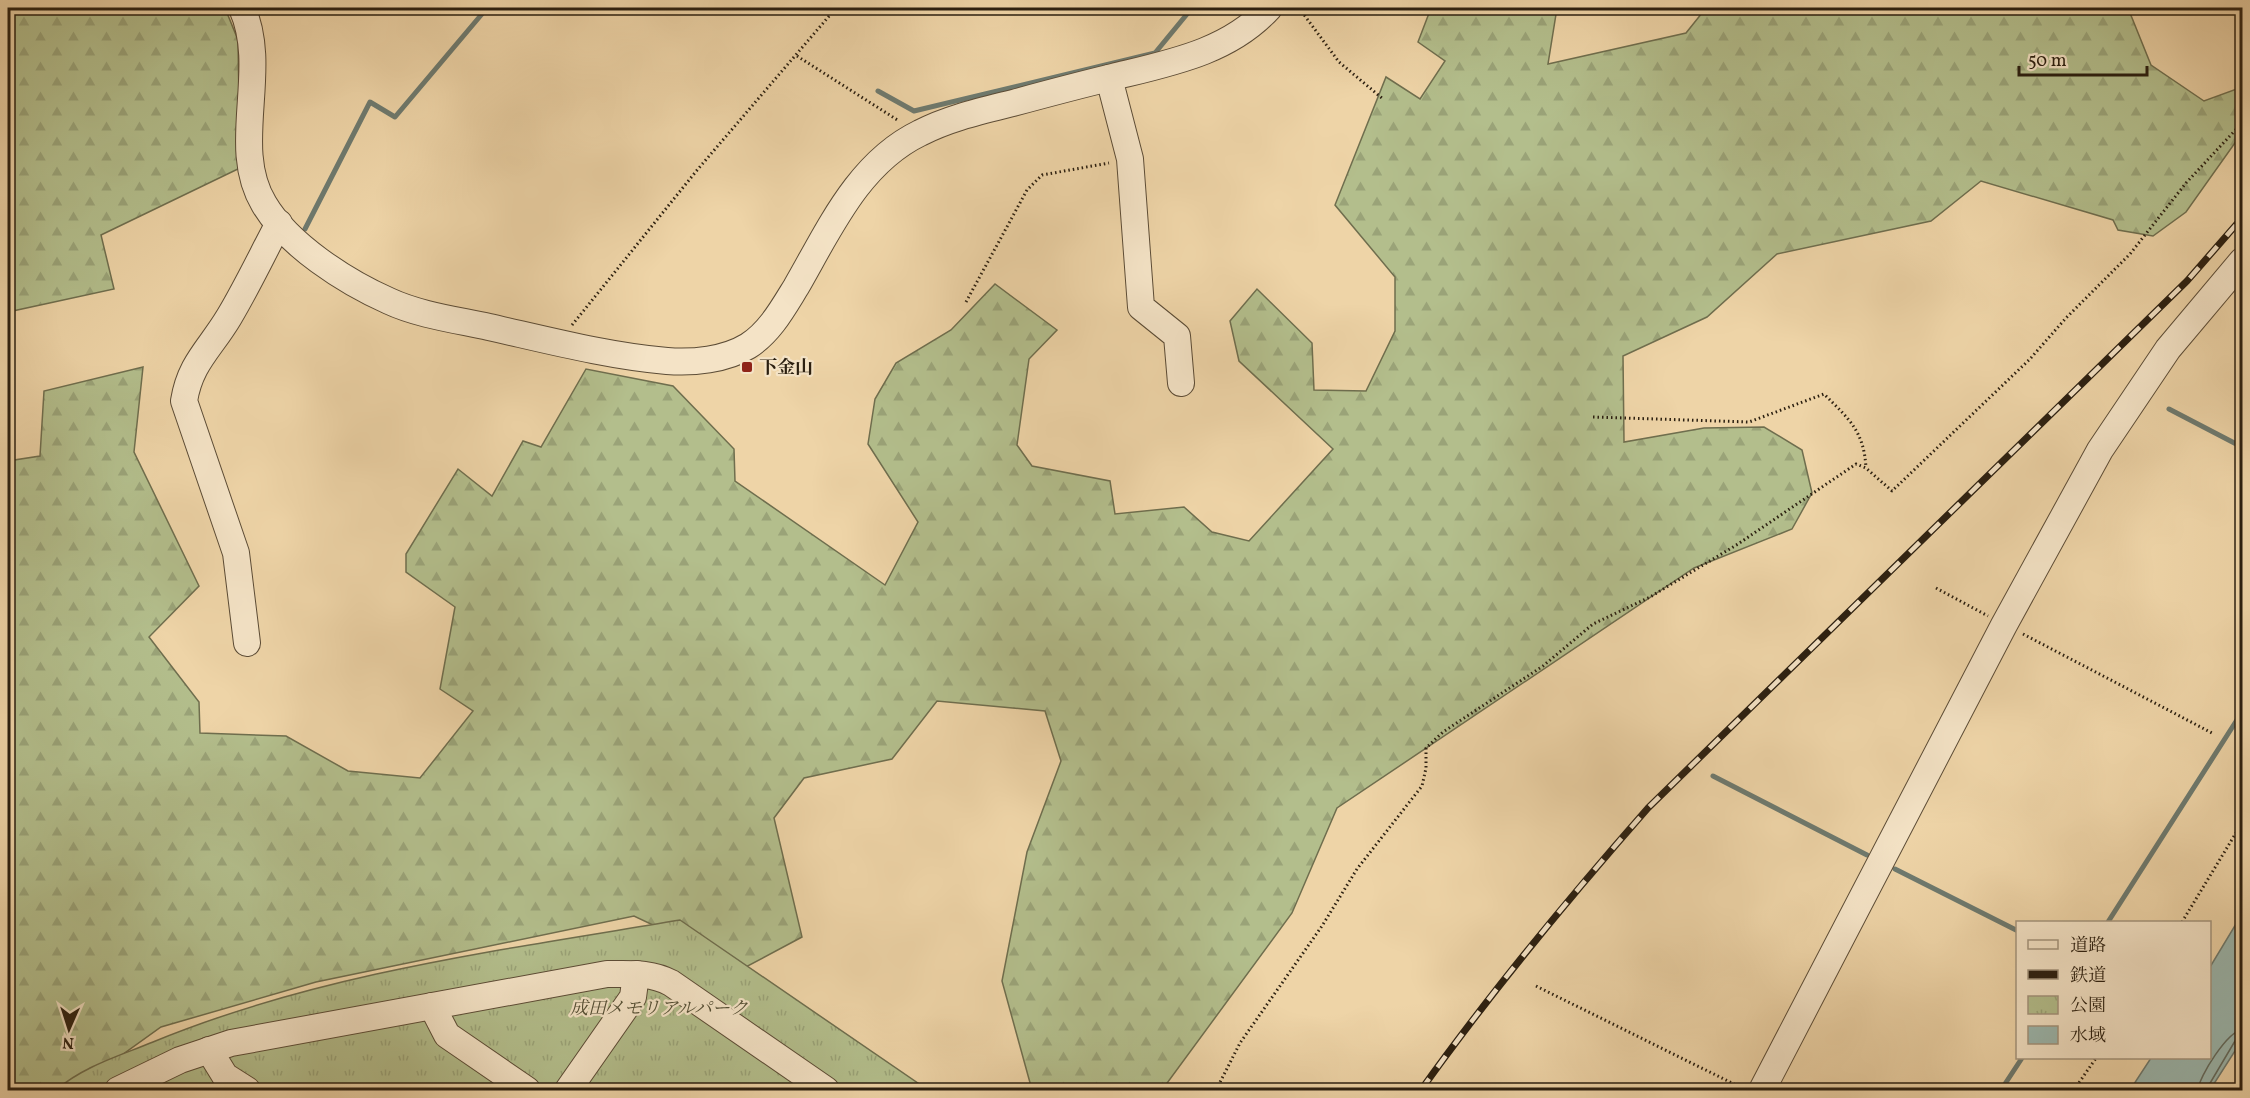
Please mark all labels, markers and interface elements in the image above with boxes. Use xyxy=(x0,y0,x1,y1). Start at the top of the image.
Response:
scale bar xyxy=(2019,39,2146,77)
text: 50 m xyxy=(2028,49,2067,74)
place label: 下金山 xyxy=(759,356,813,381)
marker: 下金山 xyxy=(740,360,754,374)
legend xyxy=(2016,921,2211,1059)
text: 道路 xyxy=(2070,934,2106,959)
text: 鉄道 xyxy=(2070,964,2106,989)
text: 公園 xyxy=(2070,994,2106,1019)
park label: 成田メモリアルパーク xyxy=(570,997,748,1022)
north arrow xyxy=(39,999,99,1059)
text: 水域 xyxy=(2070,1024,2106,1049)
text: N xyxy=(62,1031,75,1053)

